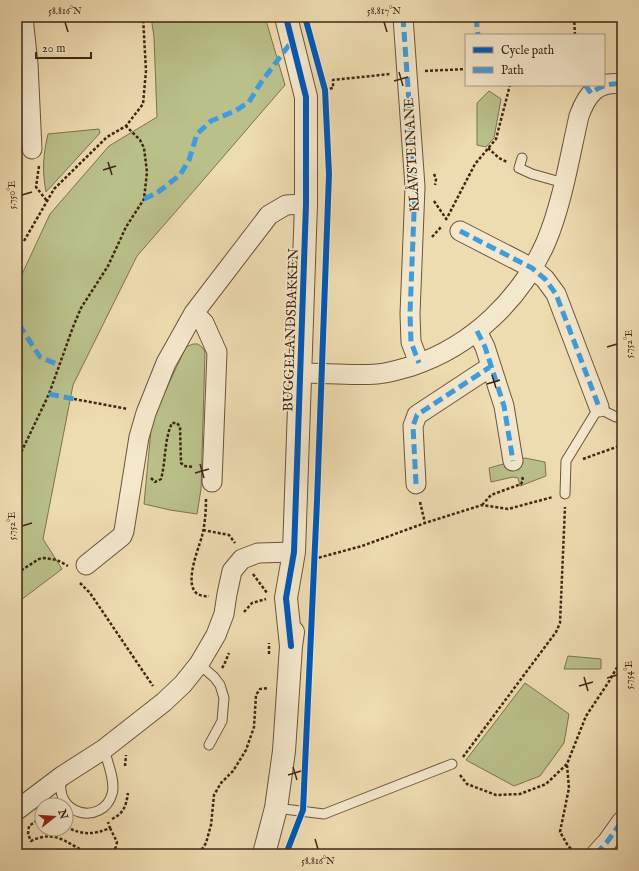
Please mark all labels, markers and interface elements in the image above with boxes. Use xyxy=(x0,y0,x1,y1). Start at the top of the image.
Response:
text: 58.816°N xyxy=(48,5,82,18)
text: 58.817°N xyxy=(367,5,401,18)
scale bar xyxy=(36,34,91,60)
legend xyxy=(465,34,605,86)
text: 20 m xyxy=(42,41,65,56)
text: Cycle path xyxy=(501,43,555,59)
text: Path xyxy=(501,63,524,78)
street label: KLÅVSTEINANE xyxy=(399,97,424,213)
text: 5.750°E xyxy=(6,181,19,209)
street label: BUGGELANDSBAKKEN xyxy=(279,248,303,412)
text: 5.752°E xyxy=(623,330,636,358)
text: 5.752°E xyxy=(6,512,19,540)
text: 5.754°E xyxy=(623,661,636,689)
north arrow xyxy=(34,797,74,837)
text: N xyxy=(54,807,71,821)
text: 58.816°N xyxy=(301,855,335,868)

